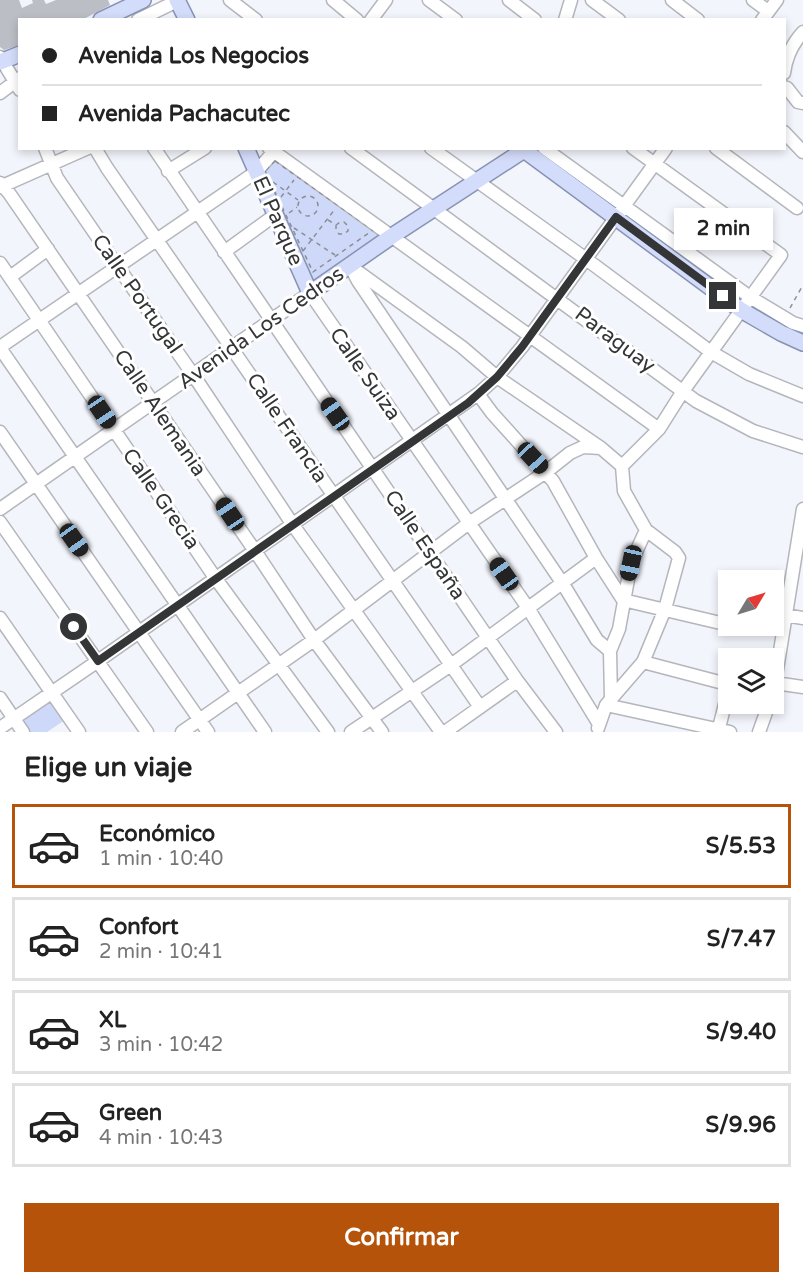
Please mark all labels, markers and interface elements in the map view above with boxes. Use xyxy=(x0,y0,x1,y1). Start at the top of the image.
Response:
text: Avenida Los Negocios xyxy=(78,43,309,69)
text: Avenida Pachacutec xyxy=(78,101,290,127)
street label: El Parque xyxy=(247,172,309,270)
callout: 2 min xyxy=(674,209,772,251)
text: 2 min xyxy=(697,217,750,241)
street label: Calle Portugal xyxy=(87,230,187,358)
street label: Avenida Los Cedros xyxy=(173,261,349,395)
route end xyxy=(709,282,736,309)
street label: Paraguay xyxy=(570,302,660,378)
street label: Calle Suiza xyxy=(324,323,406,425)
street label: Calle Alemania xyxy=(108,345,212,481)
street label: Calle Francia xyxy=(241,368,333,488)
car xyxy=(84,392,120,432)
car xyxy=(317,394,353,434)
car xyxy=(514,439,552,477)
street label: Calle Grecia xyxy=(117,444,205,554)
street label: Calle España xyxy=(379,485,471,605)
car xyxy=(212,494,248,534)
car xyxy=(56,520,92,560)
car xyxy=(618,544,644,582)
car xyxy=(486,554,522,594)
north arrow xyxy=(718,570,784,636)
map controls xyxy=(718,570,784,714)
route start xyxy=(60,613,87,640)
button: layers xyxy=(718,648,784,714)
text: Elige un viaje xyxy=(24,751,192,784)
icon: car xyxy=(27,819,81,873)
text: Económico xyxy=(99,821,215,847)
text: S/5.53 xyxy=(706,833,776,859)
text: 1 min · 10:40 xyxy=(99,847,223,871)
icon: car xyxy=(27,912,81,966)
text: Confort xyxy=(99,914,178,940)
text: S/7.47 xyxy=(707,926,776,952)
text: 2 min · 10:41 xyxy=(99,940,223,964)
icon: car xyxy=(27,1005,81,1059)
text: XL xyxy=(99,1007,126,1033)
text: S/9.40 xyxy=(706,1019,776,1045)
text: 3 min · 10:42 xyxy=(99,1033,223,1057)
icon: car xyxy=(27,1098,81,1152)
text: Green xyxy=(99,1100,162,1126)
text: S/9.96 xyxy=(706,1112,776,1138)
text: 4 min · 10:43 xyxy=(99,1126,223,1150)
button: Confirmar xyxy=(24,1203,779,1272)

